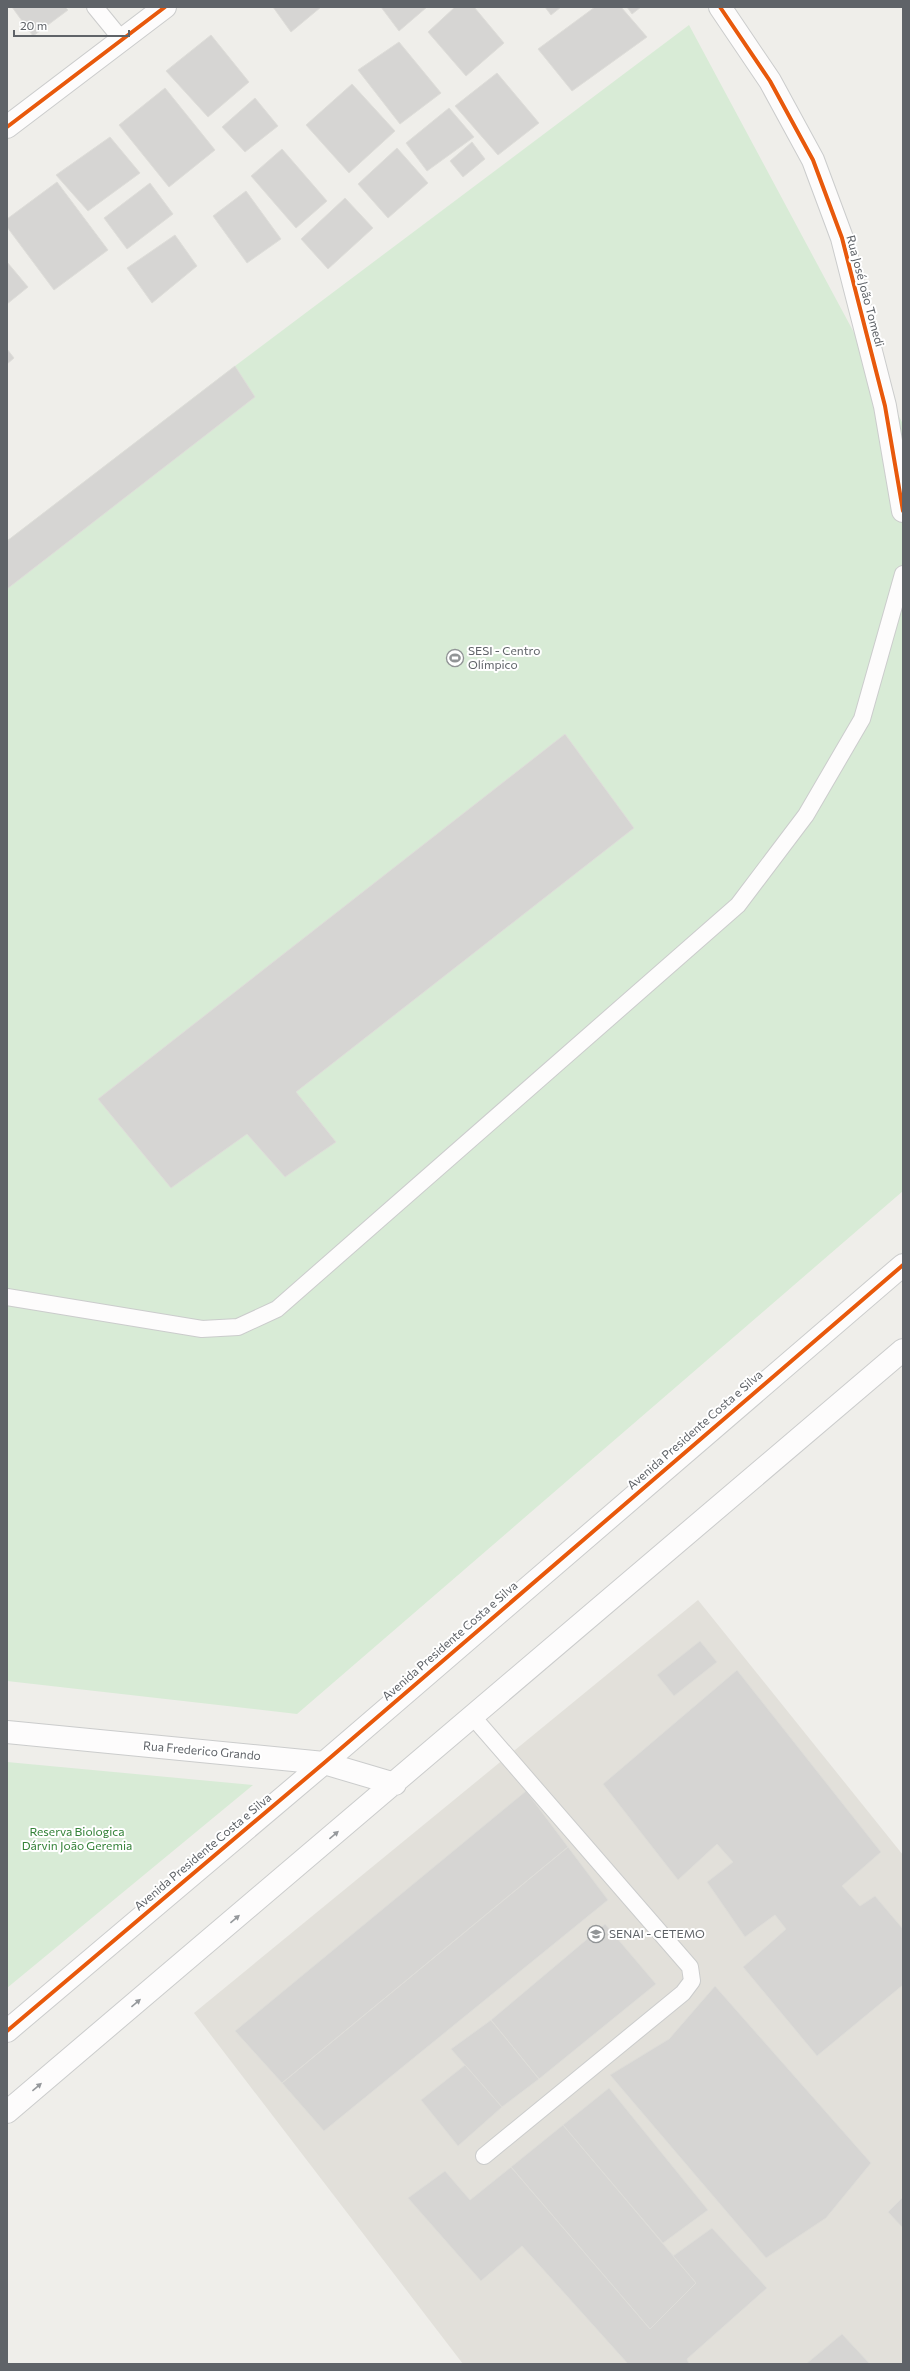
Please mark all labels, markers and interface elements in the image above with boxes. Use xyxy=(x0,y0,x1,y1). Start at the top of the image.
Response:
scale bar xyxy=(14,12,129,38)
text: 20 m xyxy=(20,18,47,32)
street label: Rua José João Tomedi xyxy=(843,233,888,348)
place label: SESI - Centro Olímpico xyxy=(468,643,540,671)
sports icon: SESI - Centro Olímpico xyxy=(445,648,465,668)
street label: Avenida Presidente Costa e Silva xyxy=(624,1367,765,1492)
street label: Avenida Presidente Costa e Silva xyxy=(379,1578,520,1703)
street label: Rua Frederico Grando xyxy=(143,1738,262,1762)
street label: Avenida Presidente Costa e Silva xyxy=(131,1790,274,1913)
park label: Reserva Biologica Dárvin João Geremia xyxy=(22,1824,132,1853)
one-way arrow xyxy=(329,1831,340,1840)
one-way arrow xyxy=(230,1915,240,1924)
school or university icon: SENAI - CETEMO xyxy=(586,1924,606,1944)
place label: SENAI - CETEMO xyxy=(609,1926,705,1940)
one-way arrow xyxy=(131,1999,141,2008)
one-way arrow xyxy=(31,2083,42,2092)

